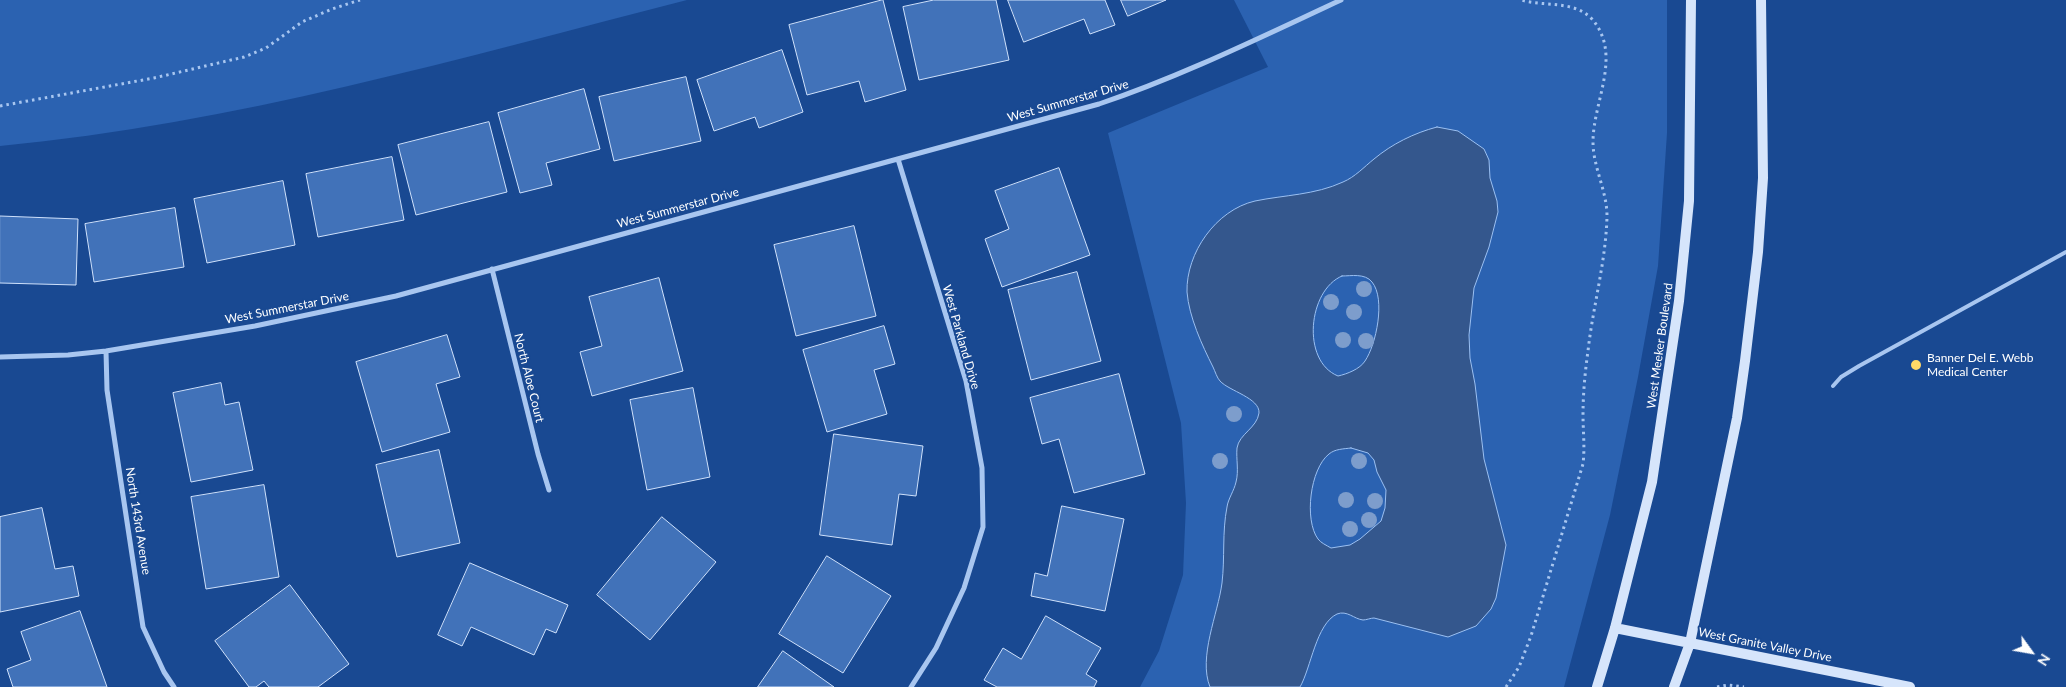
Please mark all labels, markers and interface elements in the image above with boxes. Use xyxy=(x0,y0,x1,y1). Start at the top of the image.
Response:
street label: West Summerstar Drive xyxy=(1006,77,1130,125)
street label: West Summerstar Drive xyxy=(615,185,741,231)
street label: West Meeker Boulevard xyxy=(1644,282,1676,410)
street label: West Parkland Drive xyxy=(939,283,983,391)
street label: West Summerstar Drive xyxy=(224,289,350,327)
street label: North Aloe Court xyxy=(511,332,547,424)
place label: Banner Del E. Webb Medical Center xyxy=(1927,351,2033,379)
marker: Banner Del E. Webb Medical Center xyxy=(1909,358,1923,372)
street label: North 143rd Avenue xyxy=(122,466,154,576)
street label: West Granite Valley Drive xyxy=(1697,625,1833,665)
north arrow xyxy=(2006,627,2056,677)
text: N xyxy=(2034,651,2054,669)

